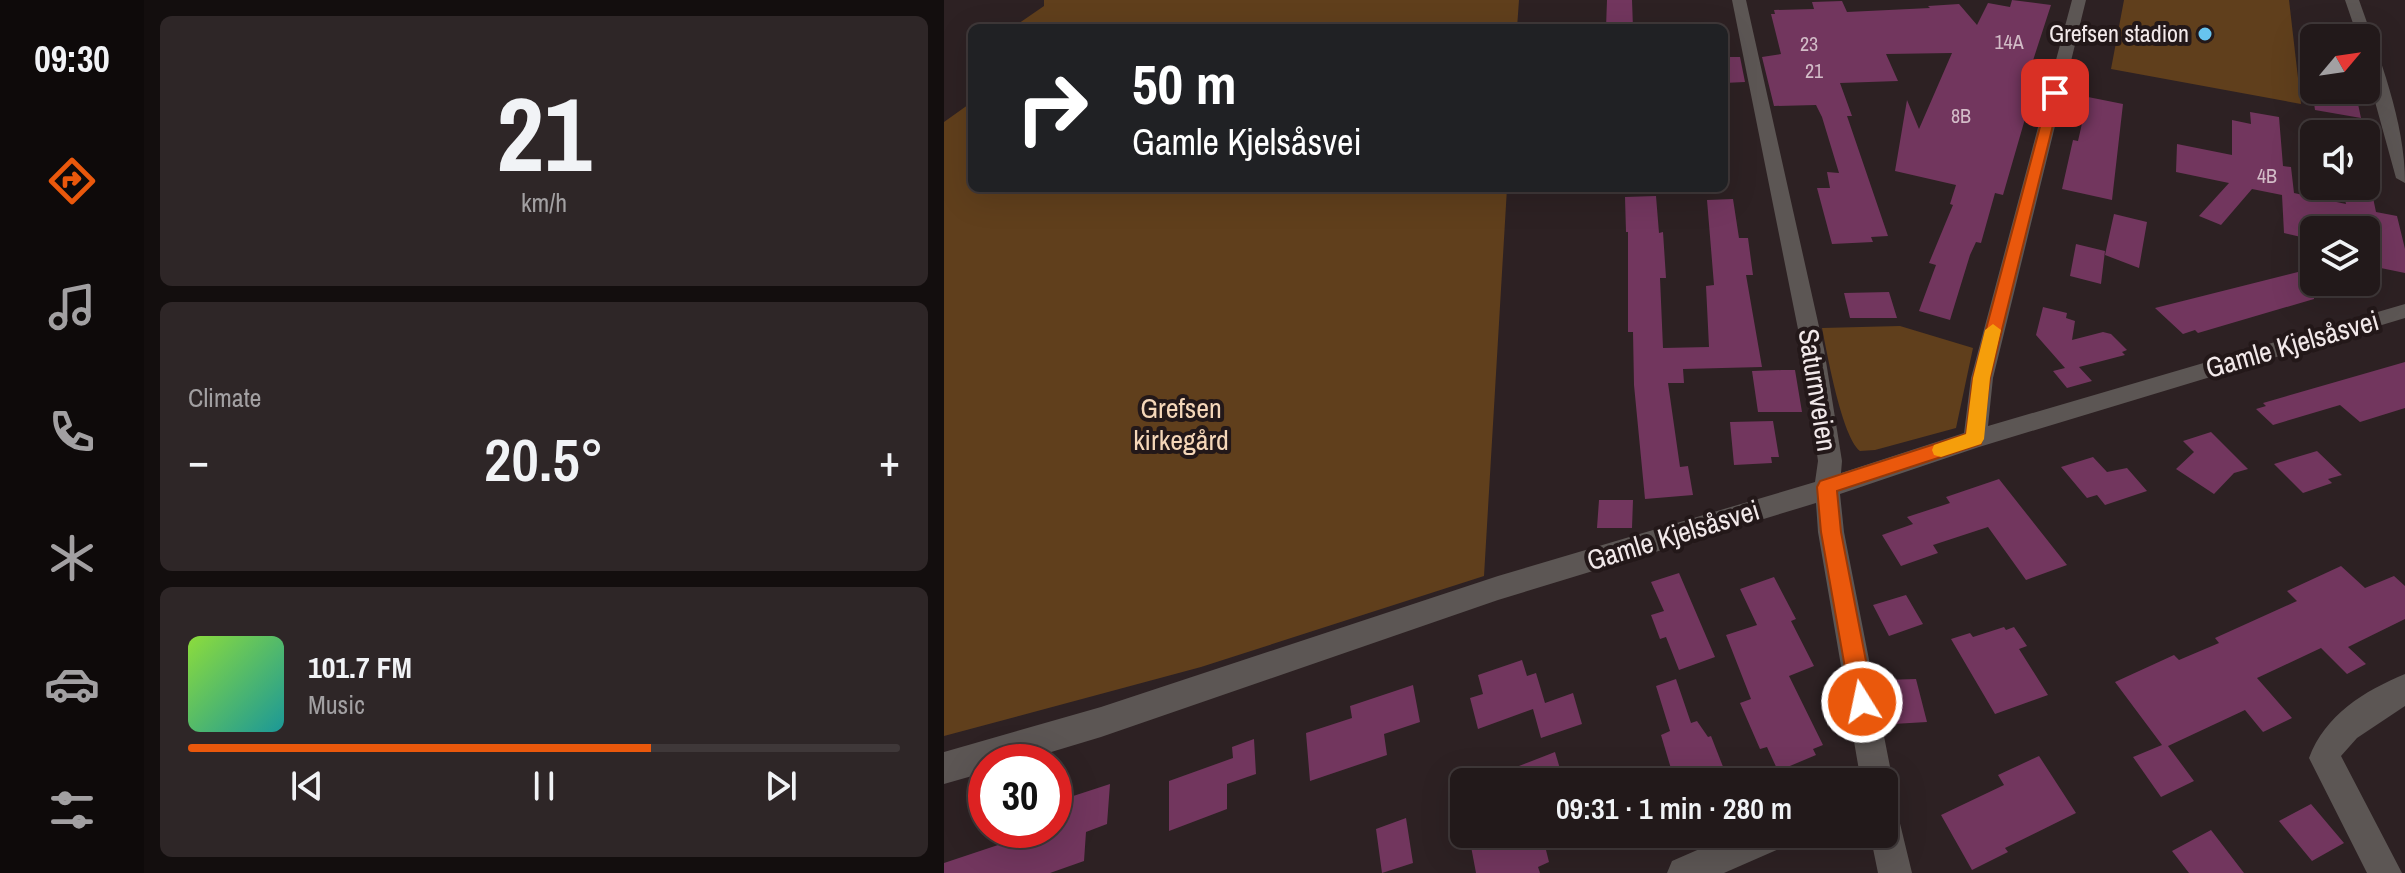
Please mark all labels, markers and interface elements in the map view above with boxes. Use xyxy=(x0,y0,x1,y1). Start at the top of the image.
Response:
place label: Grefsen stadion xyxy=(2049,17,2189,49)
north arrow xyxy=(2300,24,2380,104)
map controls xyxy=(2300,24,2380,296)
marker: Grefsen stadion xyxy=(2196,25,2214,43)
house number: 14A xyxy=(1994,28,2024,55)
house number: 23 xyxy=(1800,30,1818,57)
text: 09:30 xyxy=(34,35,110,83)
text: 50 m xyxy=(1132,46,1237,121)
icon: right xyxy=(1000,56,1104,160)
house number: 21 xyxy=(1805,57,1823,84)
pin xyxy=(2021,59,2089,127)
text: 21 xyxy=(497,63,591,203)
icon: arrive xyxy=(2033,71,2077,115)
house number: 8B xyxy=(1951,102,1971,129)
text: Gamle Kjelsåsvei xyxy=(1132,118,1362,166)
button: sound xyxy=(2300,120,2380,200)
icon: directions xyxy=(44,153,100,209)
house number: 4B xyxy=(2257,162,2277,189)
text: km/h xyxy=(521,185,567,220)
button: layers xyxy=(2300,216,2380,296)
icon: music xyxy=(44,279,100,335)
street label: Gamle Kjelsåsvei xyxy=(2201,301,2383,387)
street label: Saturnveien xyxy=(1790,326,1846,454)
text: Climate xyxy=(188,380,261,415)
park label: Grefsen kirkegård xyxy=(1133,389,1229,459)
icon: phone xyxy=(44,404,100,460)
text: 20.5° xyxy=(484,419,604,500)
text: − xyxy=(188,430,209,490)
text: + xyxy=(879,430,900,490)
street label: Gamle Kjelsåsvei xyxy=(1582,491,1764,579)
icon: climate xyxy=(44,530,100,586)
text: 101.7 FM xyxy=(308,647,412,687)
icon: car xyxy=(44,656,100,712)
position arrow xyxy=(1820,660,1904,744)
text: Music xyxy=(308,687,365,722)
speed limit sign: 30 xyxy=(968,744,1072,848)
icon: previous xyxy=(285,764,329,808)
icon: pause xyxy=(522,764,566,808)
icon: next xyxy=(759,764,803,808)
icon: filters xyxy=(44,782,100,838)
text: 09:31 · 1 min · 280 m xyxy=(1556,788,1792,828)

